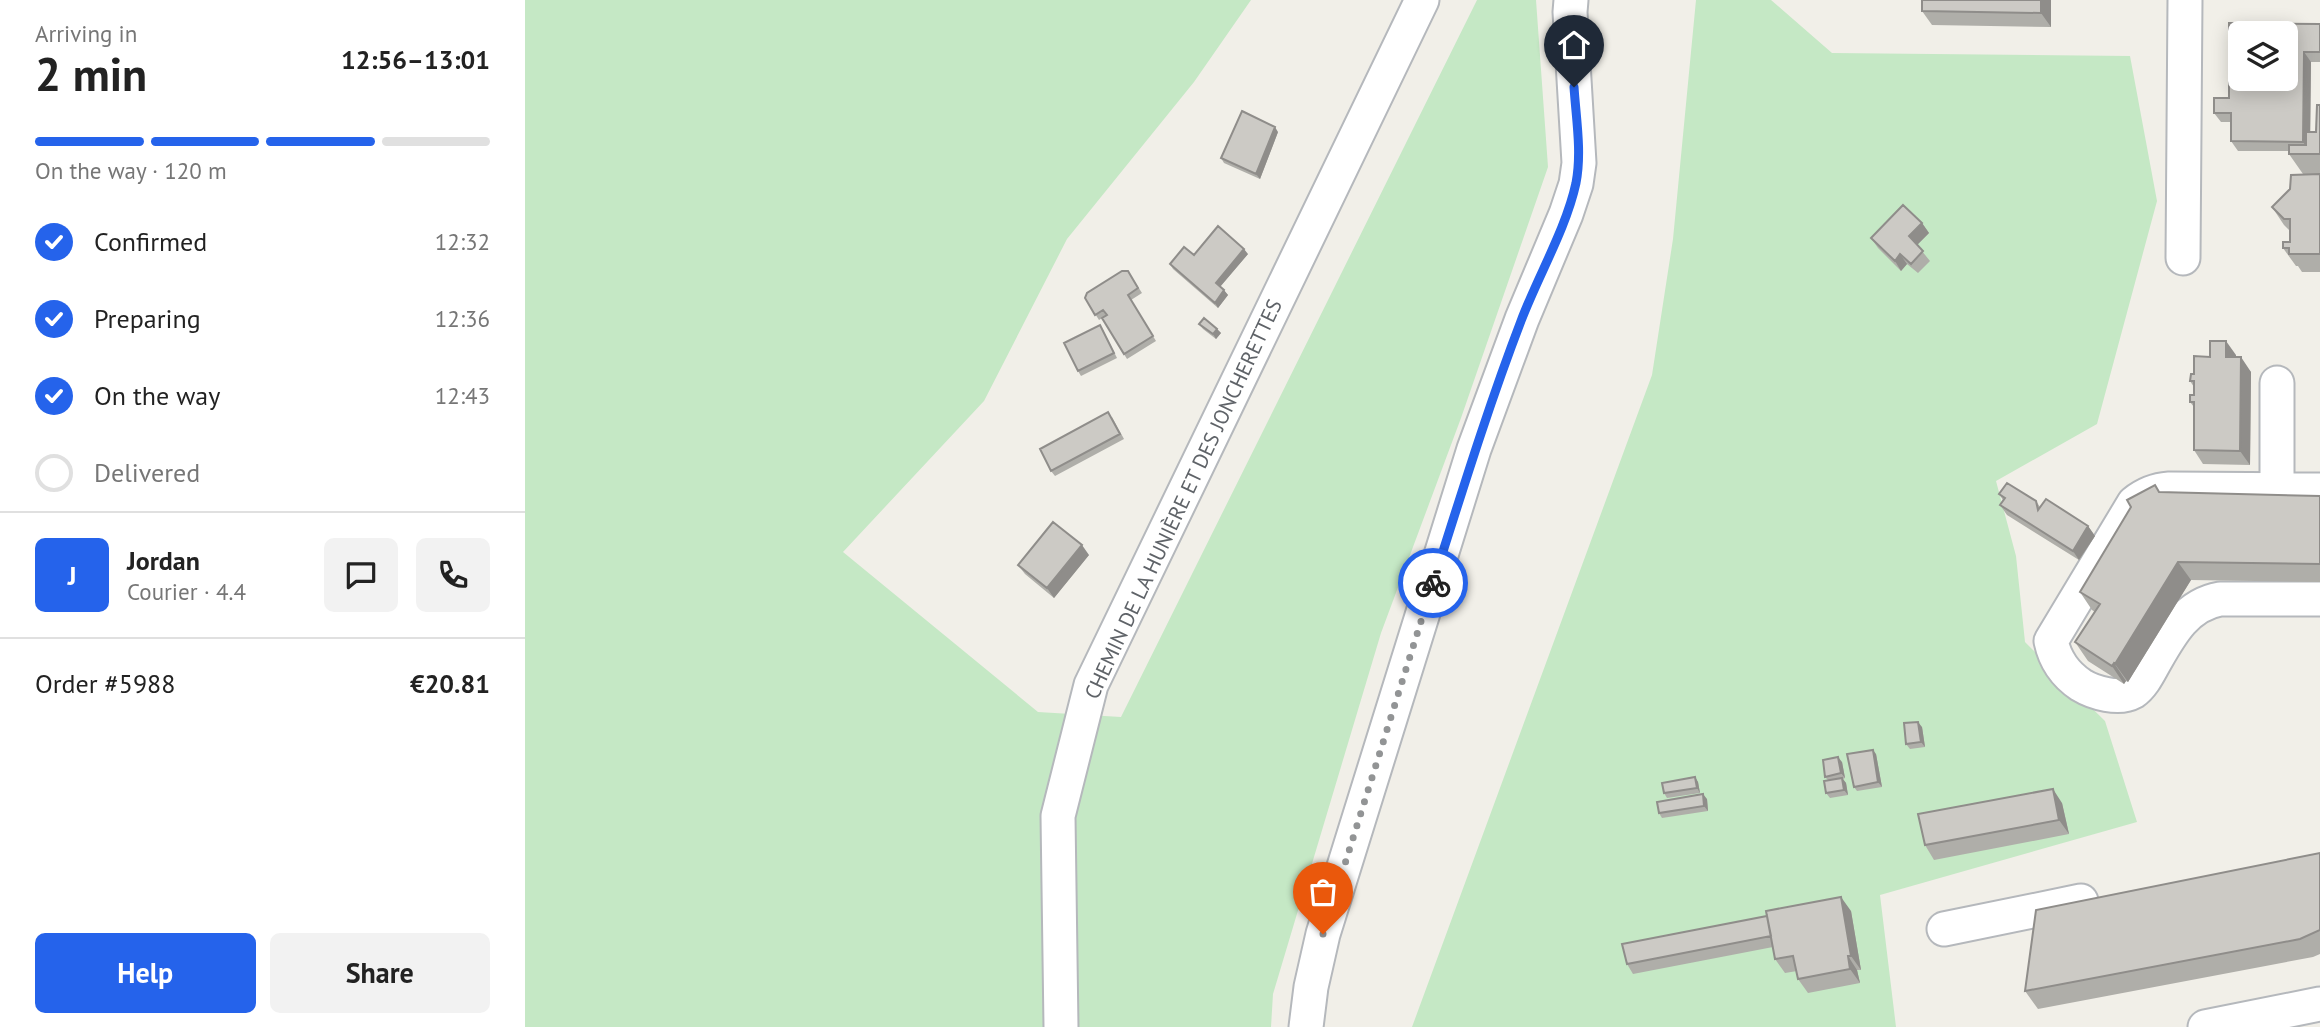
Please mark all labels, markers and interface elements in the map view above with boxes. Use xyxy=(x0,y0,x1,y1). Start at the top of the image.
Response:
pin xyxy=(1544,15,1604,87)
text: Arriving in xyxy=(35,19,137,48)
map controls xyxy=(2228,21,2298,91)
button: layers xyxy=(2228,21,2298,91)
icon: home xyxy=(1555,26,1593,64)
text: 12:56–13:01 xyxy=(341,43,490,76)
text: 2 min xyxy=(35,44,147,104)
text: On the way · 120 m xyxy=(35,156,227,185)
icon: check xyxy=(35,223,73,261)
text: Confirmed xyxy=(94,225,207,258)
text: 12:32 xyxy=(435,227,490,256)
street label: CHEMIN DE LA HUNIÈRE ET DES JONCHERETTES xyxy=(1078,295,1288,703)
icon: check xyxy=(35,300,73,338)
text: Preparing xyxy=(94,302,201,335)
text: 12:36 xyxy=(435,304,490,333)
icon: check xyxy=(35,377,73,415)
text: On the way xyxy=(94,379,220,412)
text: 12:43 xyxy=(435,381,490,410)
text: Delivered xyxy=(94,456,200,489)
button: chat xyxy=(324,538,398,612)
button: phone xyxy=(416,538,490,612)
text: Jordan xyxy=(127,544,200,577)
courier xyxy=(1398,548,1468,618)
text: J xyxy=(68,559,76,592)
icon: bike xyxy=(1414,564,1452,602)
text: Courier · 4.4 xyxy=(127,577,246,606)
text: Order #5988 xyxy=(35,667,175,700)
text: €20.81 xyxy=(410,667,490,700)
pin xyxy=(1293,862,1353,934)
icon: bag xyxy=(1304,873,1342,911)
button: Help xyxy=(35,933,256,1013)
button: Share xyxy=(270,933,490,1013)

